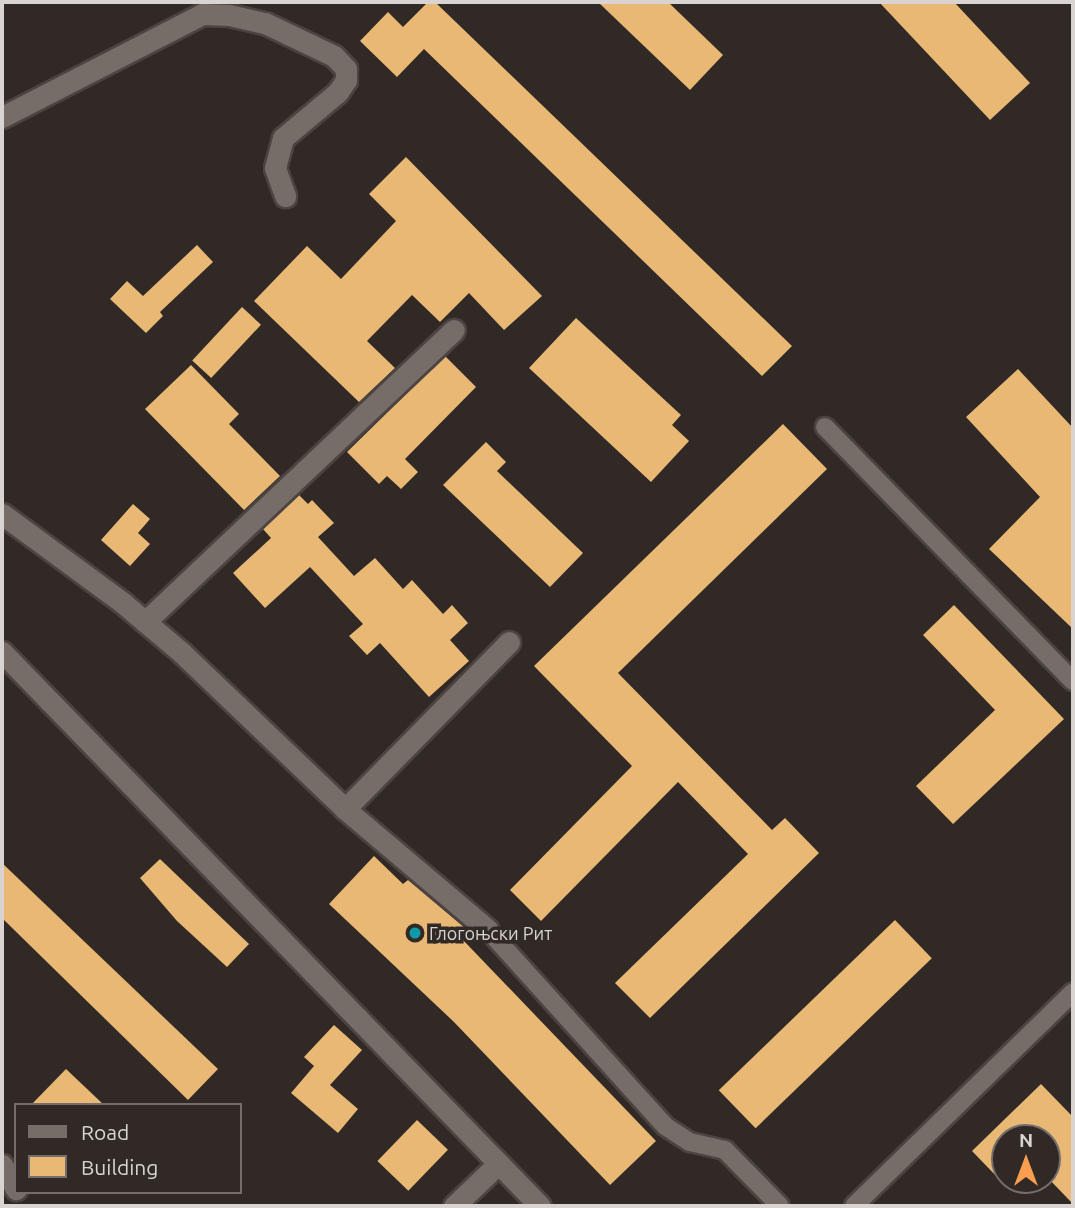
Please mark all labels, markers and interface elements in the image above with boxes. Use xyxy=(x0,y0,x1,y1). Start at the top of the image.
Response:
place label: Глогоњски Рит xyxy=(429,922,552,944)
marker: Глогоњски Рит xyxy=(407,925,423,941)
legend xyxy=(14,1103,242,1194)
text: Road xyxy=(81,1120,129,1144)
north arrow xyxy=(991,1124,1061,1194)
text: N xyxy=(1019,1129,1033,1151)
text: Building xyxy=(81,1155,158,1179)

